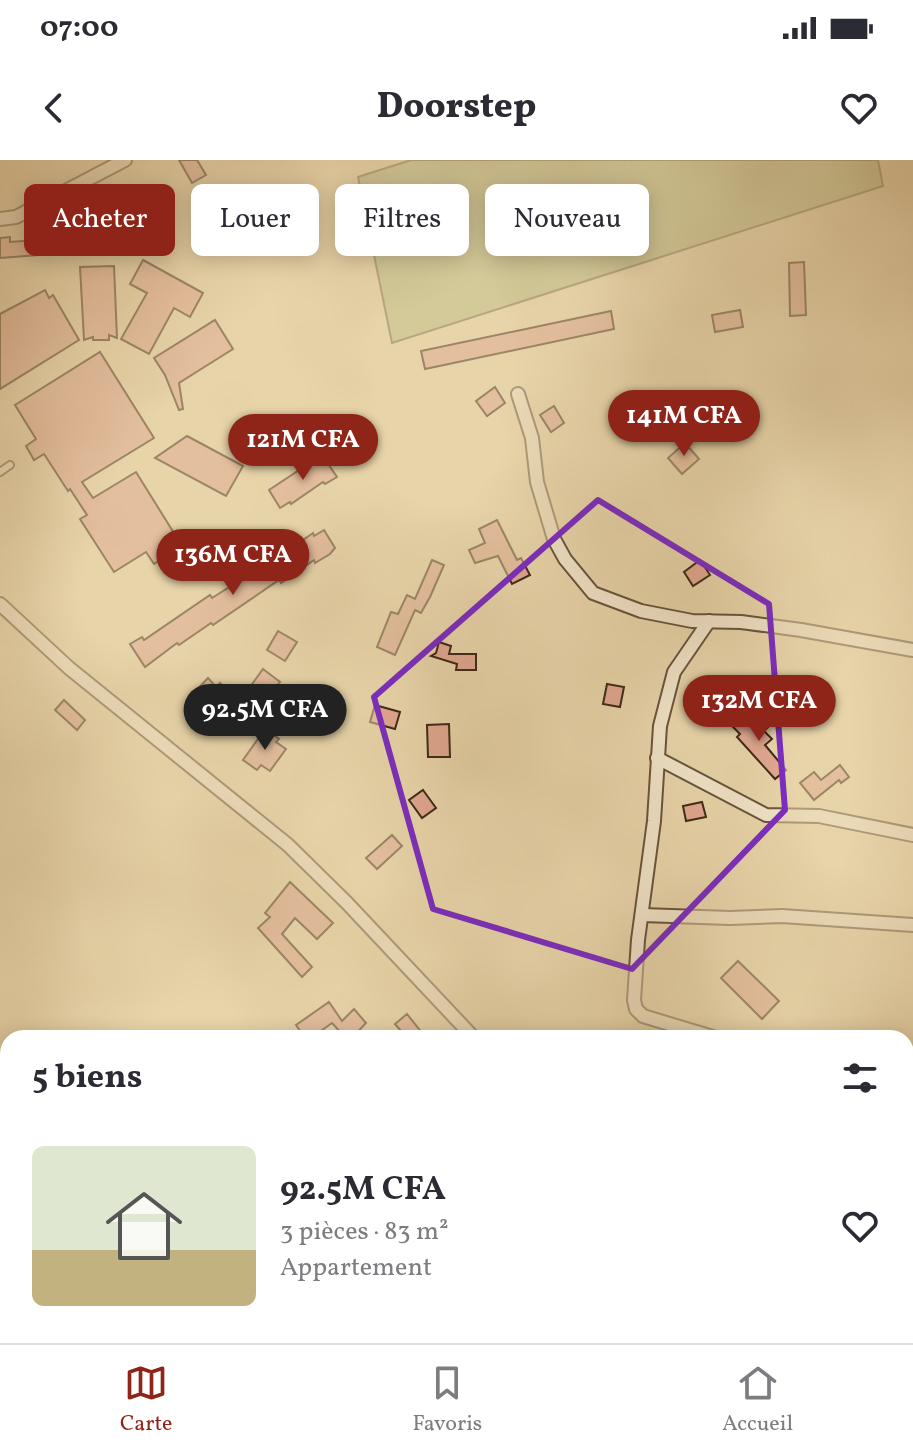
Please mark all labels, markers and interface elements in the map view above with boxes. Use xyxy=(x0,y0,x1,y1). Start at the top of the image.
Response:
text: 07:00 xyxy=(40,7,119,49)
text: Doorstep xyxy=(377,83,536,133)
icon: back xyxy=(32,86,76,130)
icon: heart xyxy=(837,86,881,130)
chip: Acheter xyxy=(24,184,175,256)
chip: Louer xyxy=(191,184,319,256)
chip: Filtres xyxy=(335,184,469,256)
chip: Nouveau xyxy=(485,184,649,256)
pin: 141M CFA xyxy=(601,390,767,458)
text: 141M CFA xyxy=(626,398,742,434)
pin: 121M CFA xyxy=(220,414,386,482)
text: 121M CFA xyxy=(246,422,360,458)
pin: 136M CFA xyxy=(150,529,316,597)
text: 136M CFA xyxy=(174,537,292,573)
pin: 132M CFA xyxy=(676,675,842,743)
text: 132M CFA xyxy=(701,683,817,719)
pin: 92.5M CFA xyxy=(173,684,357,752)
text: 92.5M CFA xyxy=(202,692,328,728)
text: 5 biens xyxy=(32,1055,142,1102)
icon: filters xyxy=(838,1056,882,1100)
text: 92.5M CFA xyxy=(280,1167,446,1214)
icon: home xyxy=(96,1178,192,1274)
icon: heart xyxy=(838,1204,882,1248)
text: 3 pièces · 83 m² xyxy=(280,1214,449,1250)
text: Appartement xyxy=(280,1250,432,1286)
tab: Carte xyxy=(120,1361,172,1440)
tab: Favoris xyxy=(412,1361,482,1440)
tab: Accueil xyxy=(722,1361,793,1440)

